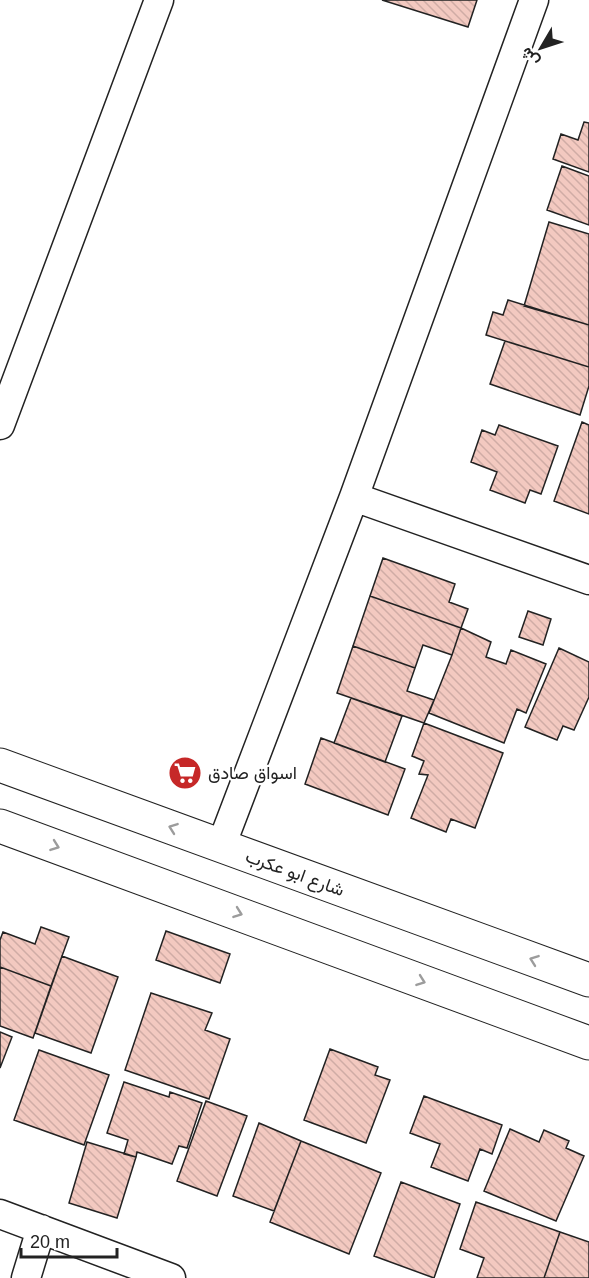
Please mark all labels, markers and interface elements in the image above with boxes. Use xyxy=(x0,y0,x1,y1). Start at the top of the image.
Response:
north arrow xyxy=(511,18,571,78)
text: ش xyxy=(517,44,543,70)
supermarket icon: اسواق صادق xyxy=(167,755,203,791)
place label: اسواق صادق xyxy=(208,763,297,784)
one-way arrow xyxy=(169,823,179,836)
one-way arrow xyxy=(49,839,60,851)
street label: شارع ابو عكرب xyxy=(242,846,347,902)
one-way arrow xyxy=(232,906,243,919)
one-way arrow xyxy=(529,955,540,968)
one-way arrow xyxy=(415,973,426,986)
scale bar xyxy=(21,1221,117,1259)
text: 20 m xyxy=(30,1232,70,1252)

